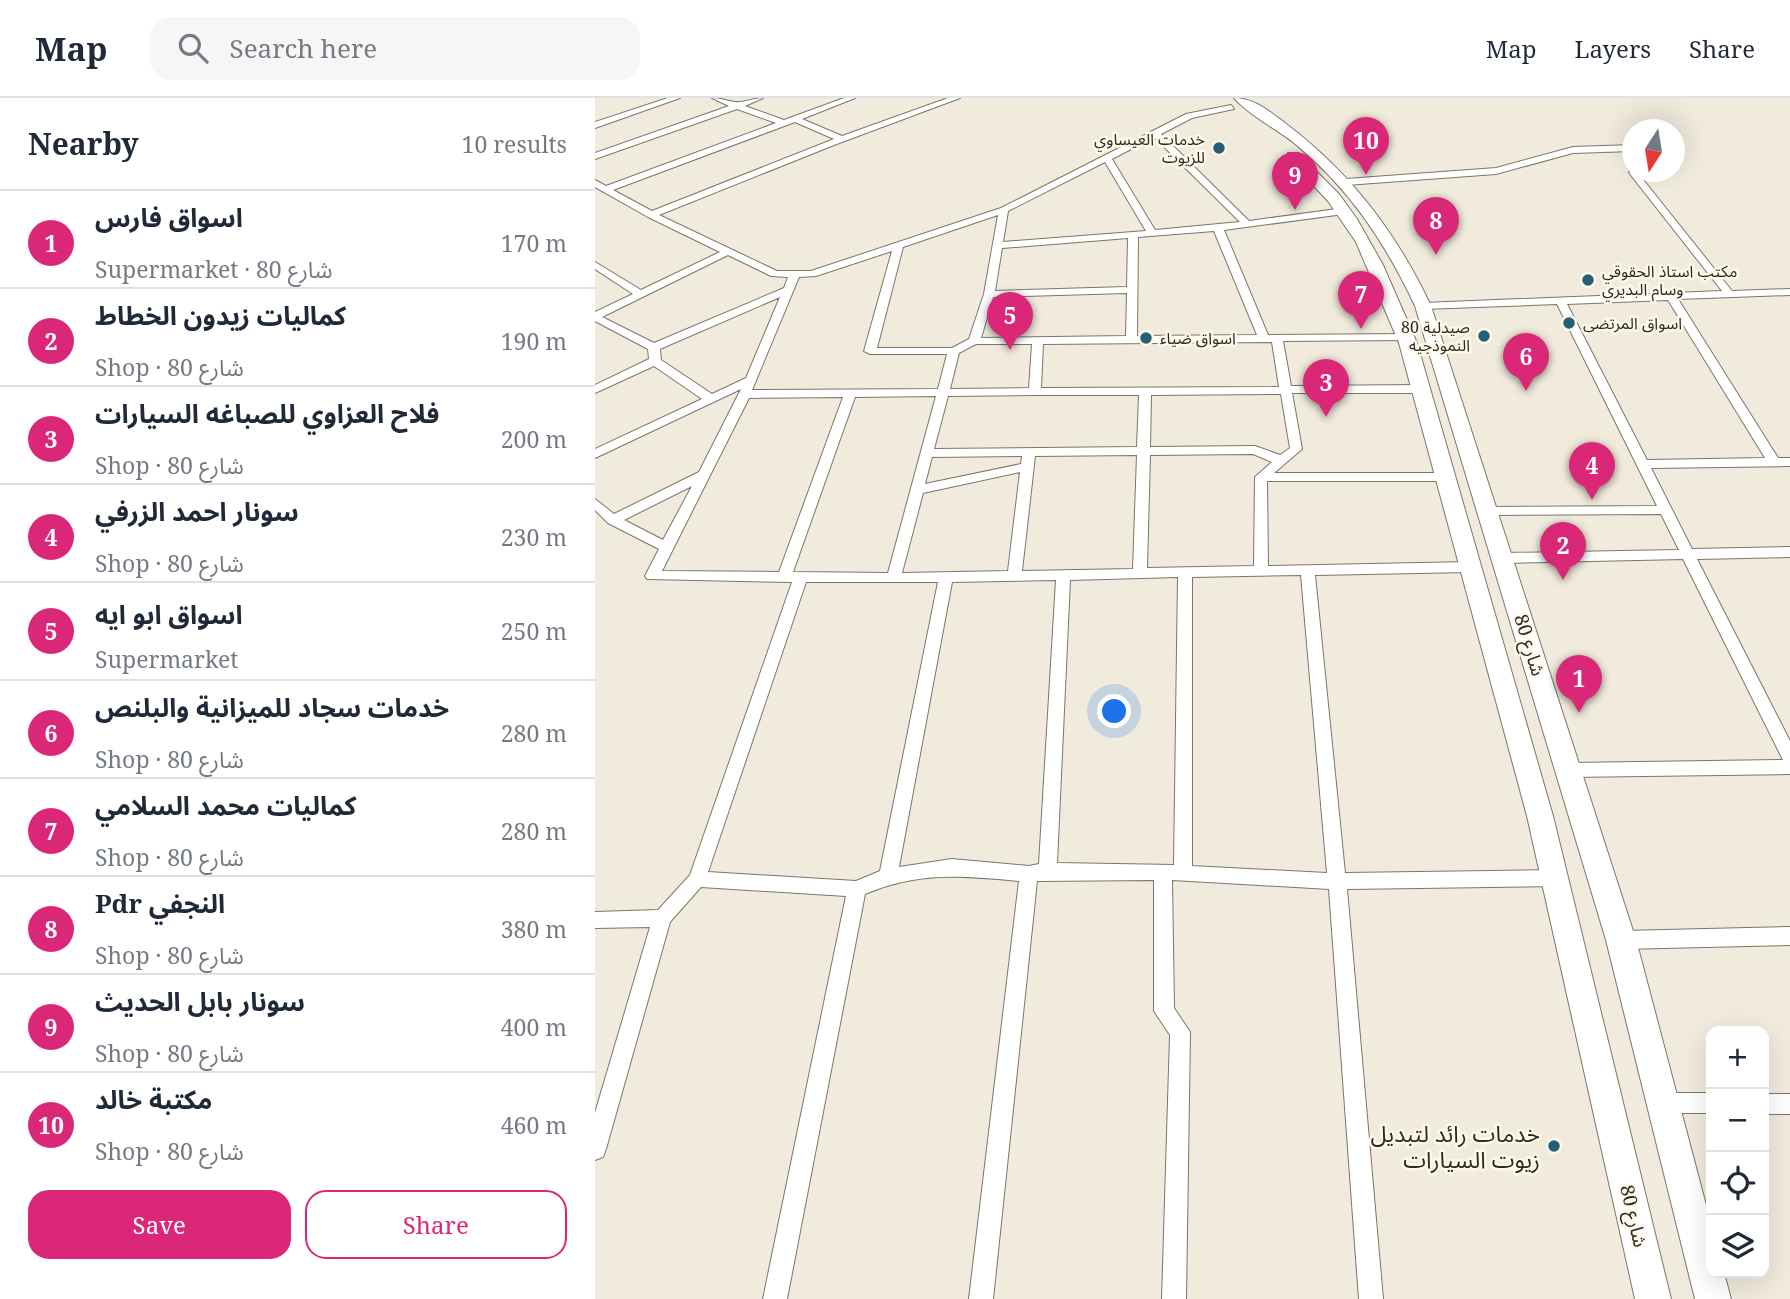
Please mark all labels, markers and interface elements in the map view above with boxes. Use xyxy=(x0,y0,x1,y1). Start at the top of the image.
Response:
search box xyxy=(150,17,640,80)
text: Map xyxy=(35,26,108,71)
icon: search xyxy=(174,29,212,67)
text: Search here xyxy=(230,30,377,66)
text: Map xyxy=(1486,32,1537,65)
text: Layers xyxy=(1575,32,1651,65)
text: Share xyxy=(1689,32,1755,65)
pin: 10 xyxy=(1343,117,1389,175)
north arrow xyxy=(1622,119,1685,182)
text: Nearby xyxy=(28,123,139,164)
text: 10 results xyxy=(462,128,567,160)
place label: خدمات العيساوي للزيوت xyxy=(1094,128,1205,168)
marker: خدمات العيساوي للزيوت xyxy=(1211,140,1227,156)
pin: 9 xyxy=(1272,152,1318,210)
pin: 8 xyxy=(1413,197,1459,255)
text: اسواق فارس xyxy=(95,199,243,235)
text: 1 xyxy=(45,227,58,259)
text: 170 m xyxy=(501,227,567,259)
text: Supermarket · شارع 80 xyxy=(95,253,333,285)
place label: مكتب استاذ الحقوقي وسام البديري xyxy=(1602,260,1737,302)
pin: 7 xyxy=(1338,271,1384,329)
marker: مكتب استاذ الحقوقي وسام البديري xyxy=(1580,272,1596,288)
pin: 5 xyxy=(987,292,1033,350)
text: كماليات زيدون الخطاط xyxy=(95,297,346,333)
place label: اسواق المرتضى xyxy=(1583,312,1682,334)
marker: اسواق المرتضى xyxy=(1561,315,1577,331)
place label: صيدلية 80 النموذجيه xyxy=(1401,316,1470,356)
text: 2 xyxy=(45,325,58,357)
text: 190 m xyxy=(501,325,567,357)
place label: اسواق ضياء xyxy=(1160,327,1236,349)
marker: صيدلية 80 النموذجيه xyxy=(1476,328,1492,344)
marker: اسواق ضياء xyxy=(1138,330,1154,346)
pin: 6 xyxy=(1503,333,1549,391)
text: Shop · شارع 80 xyxy=(95,351,244,383)
pin: 3 xyxy=(1303,359,1349,417)
text: فلاح العزاوي للصباغه السيارات xyxy=(95,395,439,431)
text: 3 xyxy=(45,423,58,455)
text: 200 m xyxy=(501,423,567,455)
pin: 4 xyxy=(1569,442,1615,500)
text: Shop · شارع 80 xyxy=(95,449,244,481)
text: سونار احمد الزرفي xyxy=(95,493,299,529)
text: 4 xyxy=(45,521,58,553)
text: 230 m xyxy=(501,521,567,553)
pin: 2 xyxy=(1540,522,1586,580)
text: Shop · شارع 80 xyxy=(95,547,244,579)
text: اسواق ابو ايه xyxy=(95,596,243,632)
street label: شارع 80 xyxy=(1507,611,1552,679)
text: 5 xyxy=(45,615,58,647)
text: 250 m xyxy=(501,615,567,647)
text: Supermarket xyxy=(95,643,238,675)
pin: 1 xyxy=(1556,655,1602,713)
text: خدمات سجاد للميزانية والبلنص xyxy=(95,689,449,725)
your location xyxy=(1097,694,1131,728)
text: 6 xyxy=(45,717,58,749)
text: 280 m xyxy=(501,717,567,749)
text: Shop · شارع 80 xyxy=(95,743,244,775)
text: كماليات محمد السلامي xyxy=(95,787,356,823)
text: 7 xyxy=(45,815,58,847)
text: 280 m xyxy=(501,815,567,847)
text: Shop · شارع 80 xyxy=(95,841,244,873)
text: Pdr النجفي xyxy=(95,885,225,921)
text: 8 xyxy=(45,913,58,945)
text: 380 m xyxy=(501,913,567,945)
text: Shop · شارع 80 xyxy=(95,939,244,971)
text: سونار بابل الحديث xyxy=(95,983,305,1019)
text: 9 xyxy=(45,1011,58,1043)
text: 400 m xyxy=(501,1011,567,1043)
map controls xyxy=(1706,1026,1769,1278)
button: + xyxy=(1706,1026,1769,1089)
text: Shop · شارع 80 xyxy=(95,1037,244,1069)
text: مكتبة خالد xyxy=(95,1081,212,1117)
button: − xyxy=(1706,1089,1769,1152)
text: 10 xyxy=(38,1109,64,1141)
text: 460 m xyxy=(501,1109,567,1141)
place label: خدمات رائد لتبديل زيوت السيارات xyxy=(1371,1117,1540,1175)
text: Shop · شارع 80 xyxy=(95,1135,244,1167)
marker: خدمات رائد لتبديل زيوت السيارات xyxy=(1546,1138,1562,1154)
button: locate xyxy=(1706,1152,1769,1215)
street label: شارع 80 xyxy=(1613,1182,1654,1250)
button: Save xyxy=(28,1190,291,1259)
button: Share xyxy=(305,1190,567,1259)
button: layers xyxy=(1706,1215,1769,1278)

